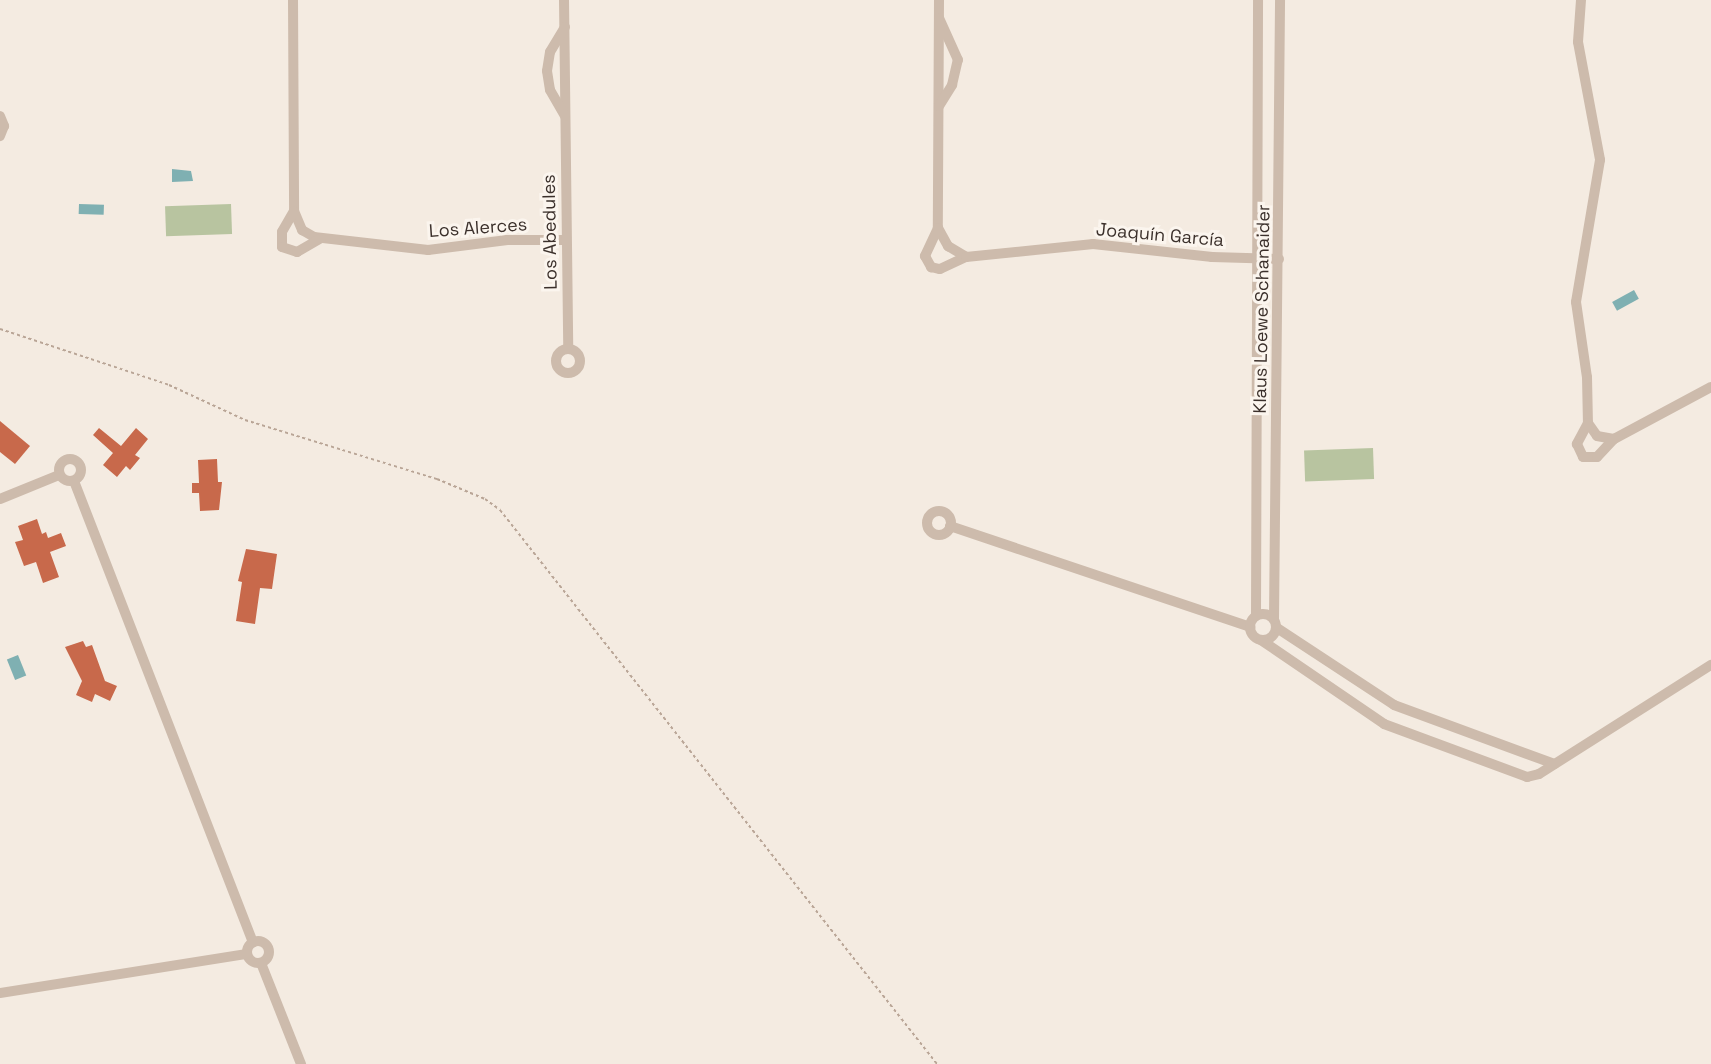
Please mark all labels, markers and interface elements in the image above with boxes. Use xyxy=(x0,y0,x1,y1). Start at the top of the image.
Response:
street label: Los Abedules xyxy=(538,174,562,290)
street label: Klaus Loewe Schanaider xyxy=(1249,204,1275,414)
street label: Los Alerces xyxy=(428,214,528,242)
street label: Joaquín García xyxy=(1095,219,1225,251)

